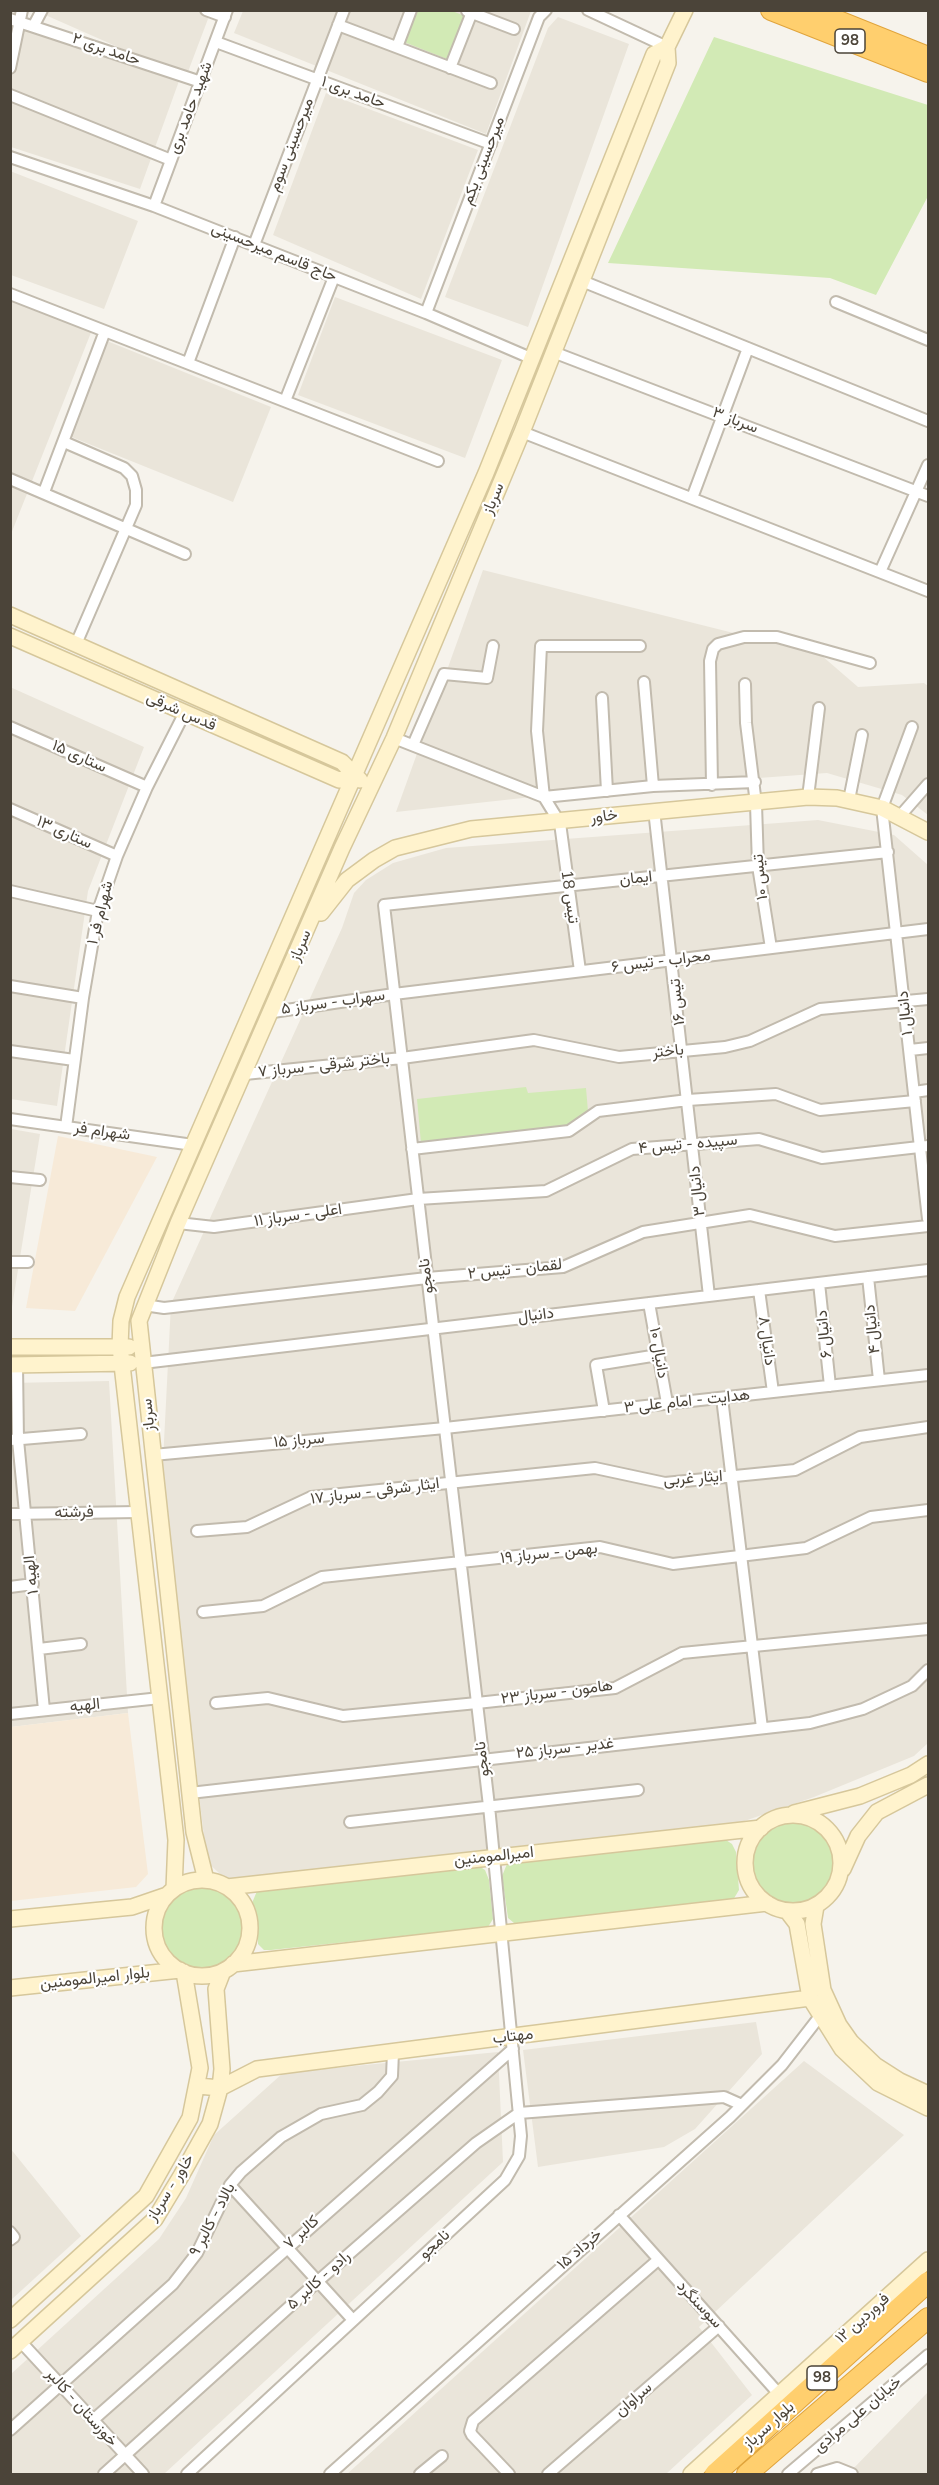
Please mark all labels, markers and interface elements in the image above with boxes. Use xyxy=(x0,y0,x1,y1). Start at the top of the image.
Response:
street label: حامد بری ۲ xyxy=(69,29,143,71)
road number: 98 xyxy=(835,29,865,53)
street label: شهید حامد بری xyxy=(165,59,217,157)
street label: حامد بری ۱ xyxy=(318,73,388,113)
street label: میرحسینی سوم xyxy=(265,95,319,195)
street label: میرحسینی یکم xyxy=(458,114,510,208)
street label: حاج قاسم میرحسینی xyxy=(208,219,340,287)
street label: سرباز ۳ xyxy=(709,404,761,438)
street label: سرباز xyxy=(479,480,509,518)
street label: قدس شرقی xyxy=(143,688,219,736)
street label: ستاری ۱۵ xyxy=(49,736,109,778)
street label: خاور xyxy=(589,806,619,828)
street label: ستاری ۱۳ xyxy=(33,812,95,854)
street label: تیس ۱۰ xyxy=(749,853,773,901)
street label: ایمان xyxy=(619,868,653,890)
street label: تیس 18 xyxy=(556,869,582,925)
street label: شهرام فر ۱ xyxy=(84,879,118,947)
street label: سرباز xyxy=(286,927,316,965)
street label: محراب - تیس ۶ xyxy=(610,946,712,978)
street label: تیس ۱۶ xyxy=(666,978,690,1026)
street label: سهراب - سرباز ۵ xyxy=(280,986,386,1020)
street label: دانیال ۱ xyxy=(894,990,918,1036)
street label: باختر xyxy=(651,1041,685,1063)
street label: باختر شرقی - سرباز ۷ xyxy=(257,1050,391,1082)
street label: شهرام فر xyxy=(73,1119,131,1145)
street label: سپیده - تیس ۴ xyxy=(638,1131,738,1159)
street label: دانیال ۳ xyxy=(686,1165,710,1217)
street label: اعلی - سرباز ۱۱ xyxy=(253,1200,343,1232)
street label: لقمان - تیس ۲ xyxy=(467,1256,563,1284)
street label: نامجو xyxy=(415,1257,439,1295)
street label: دانیال ۴ xyxy=(861,1303,885,1355)
street label: دانیال xyxy=(517,1304,555,1328)
street label: دانیال ۶ xyxy=(813,1309,837,1359)
street label: دانیال ۸ xyxy=(753,1315,779,1367)
street label: دانیال ۱۰ xyxy=(644,1326,672,1380)
street label: هدایت - امام علی ۳ xyxy=(623,1386,751,1418)
street label: سرباز xyxy=(138,1398,160,1432)
street label: سرباز ۱۵ xyxy=(273,1429,325,1453)
street label: ایثار غربی xyxy=(663,1467,723,1491)
street label: ایثار شرقی - سرباز ۱۷ xyxy=(309,1475,441,1509)
street label: فرشته xyxy=(54,1503,94,1523)
street label: بهمن - سرباز ۱۹ xyxy=(499,1539,599,1569)
street label: الهیه ۱ xyxy=(20,1555,44,1595)
street label: هامون - سرباز ۲۳ xyxy=(500,1677,614,1709)
street label: الهیه xyxy=(69,1695,101,1717)
street label: غدیر - سرباز ۲۵ xyxy=(515,1734,615,1764)
street label: نامجو xyxy=(471,1740,495,1778)
street label: امیرالمومنین xyxy=(453,1843,535,1871)
street label: بلوار امیرالمومنین xyxy=(39,1964,151,1994)
street label: مهتاب xyxy=(492,2025,534,2049)
street label: خاور - سرباز xyxy=(143,2151,199,2225)
street label: بالاد - کالبر ۹ xyxy=(186,2180,240,2260)
street label: کالبر ۷ xyxy=(280,2212,324,2254)
street label: ۱۵ خرداد xyxy=(554,2225,606,2275)
street label: نامجو xyxy=(416,2226,454,2264)
street label: رادو - کالبر ۵ xyxy=(283,2247,355,2315)
street label: سوسنگرد xyxy=(672,2277,726,2333)
street label: ۱۲ فروردین xyxy=(832,2290,894,2348)
street label: خوزستان - کالبر xyxy=(41,2365,121,2451)
road number: 98 xyxy=(807,2366,837,2390)
street label: خیابان علی مرادی xyxy=(810,2373,906,2457)
street label: سراوان xyxy=(611,2379,657,2421)
street label: بلوار سرباز xyxy=(739,2398,799,2454)

